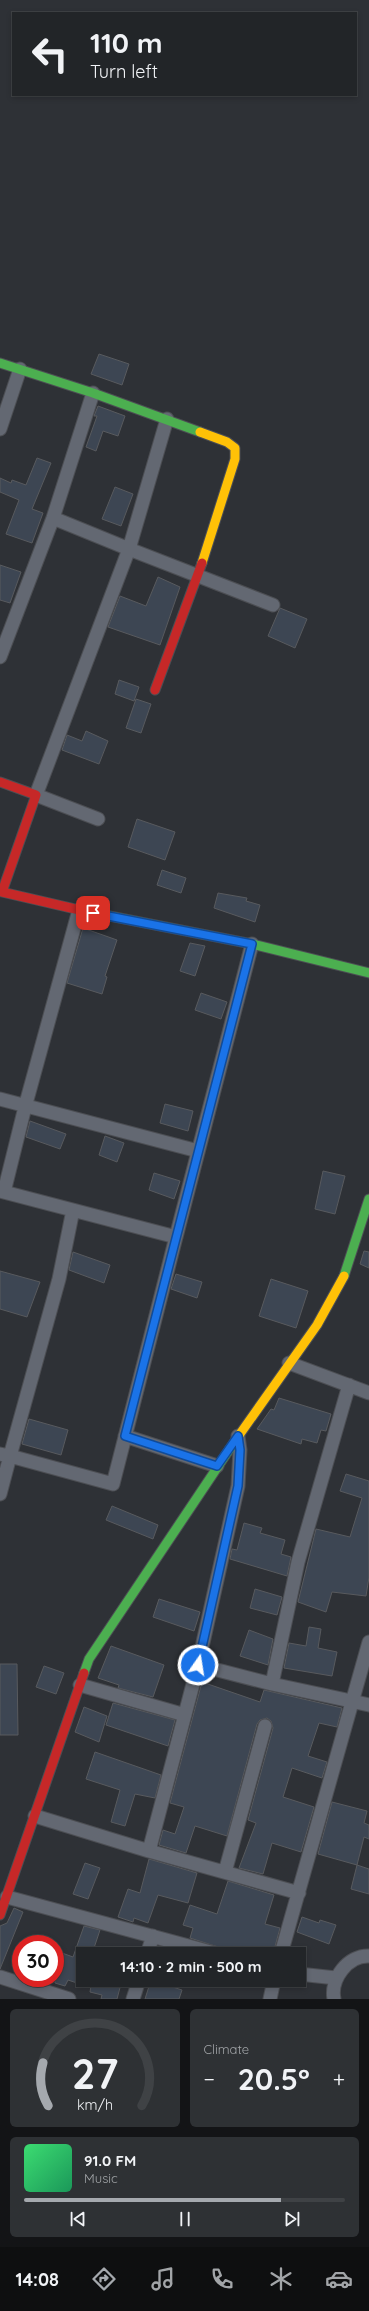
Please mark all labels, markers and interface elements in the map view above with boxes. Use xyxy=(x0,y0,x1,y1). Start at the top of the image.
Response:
text: 110 m xyxy=(90,25,163,60)
icon: left xyxy=(24,28,76,80)
text: Turn left xyxy=(90,60,158,83)
pin xyxy=(76,896,110,930)
icon: arrive xyxy=(82,902,104,924)
position arrow xyxy=(177,1644,219,1686)
speed limit sign: 30 xyxy=(12,1935,64,1987)
text: 14:10 · 2 min · 500 m xyxy=(120,1957,262,1976)
text: Climate xyxy=(204,2041,249,2057)
text: 27 xyxy=(71,2047,118,2099)
text: 20.5° xyxy=(238,2060,310,2098)
text: − xyxy=(204,2065,215,2093)
text: + xyxy=(333,2065,345,2093)
text: km/h xyxy=(77,2096,113,2114)
text: 91.0 FM xyxy=(84,2151,136,2170)
text: Music xyxy=(84,2170,118,2186)
icon: previous xyxy=(67,2208,89,2230)
icon: pause xyxy=(174,2208,196,2230)
icon: next xyxy=(281,2208,303,2230)
icon: directions xyxy=(90,2265,118,2293)
icon: music xyxy=(149,2265,177,2293)
icon: phone xyxy=(208,2265,236,2293)
icon: climate xyxy=(267,2265,295,2293)
icon: car xyxy=(325,2265,353,2293)
text: 14:08 xyxy=(15,2268,59,2291)

